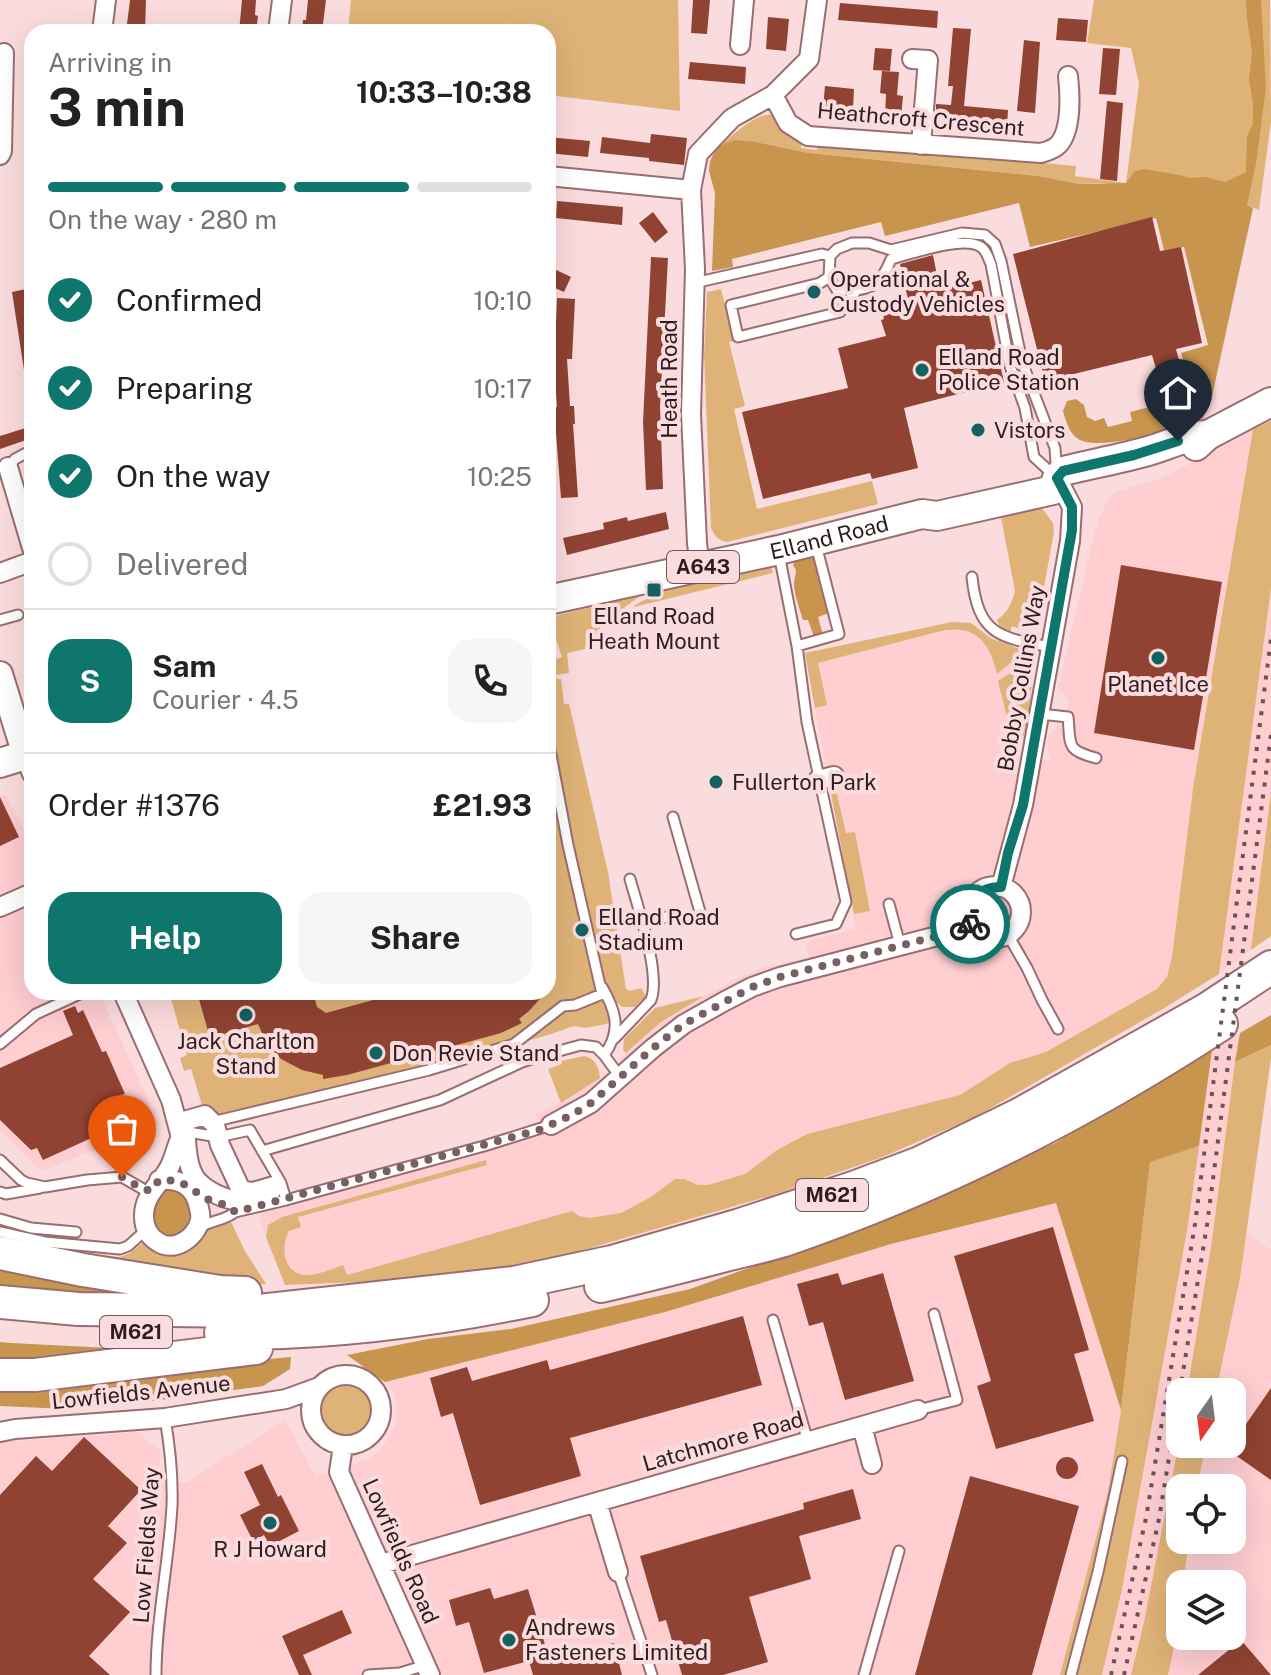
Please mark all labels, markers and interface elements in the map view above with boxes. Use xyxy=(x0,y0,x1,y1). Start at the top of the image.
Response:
text: Arriving in xyxy=(48,47,172,78)
text: 10:33–10:38 xyxy=(356,74,532,110)
text: 3 min xyxy=(48,77,186,138)
street label: Heathcroft Crescent xyxy=(816,97,1026,141)
text: On the way · 280 m xyxy=(48,204,277,235)
place label: Operational & Custody Vehicles xyxy=(830,266,1005,317)
icon: check xyxy=(48,278,92,322)
text: Confirmed xyxy=(116,282,262,318)
marker: Operational & Custody Vehicles xyxy=(805,283,823,301)
text: 10:10 xyxy=(473,285,532,316)
street label: Heath Road xyxy=(656,319,682,439)
place label: Elland Road Police Station xyxy=(938,344,1079,395)
pin xyxy=(1144,359,1212,441)
marker: Elland Road Police Station xyxy=(913,361,931,379)
icon: check xyxy=(48,366,92,410)
text: Preparing xyxy=(116,370,253,406)
icon: home xyxy=(1156,371,1200,415)
text: 10:17 xyxy=(473,373,532,404)
place label: Vistors xyxy=(994,417,1066,443)
marker: Vistors xyxy=(969,421,987,439)
icon: check xyxy=(48,454,92,498)
text: On the way xyxy=(116,458,270,494)
text: 10:25 xyxy=(467,461,532,492)
street label: Elland Road xyxy=(767,510,891,565)
text: Delivered xyxy=(116,546,248,582)
road number: A643 xyxy=(667,551,739,583)
marker: Elland Road Heath Mount xyxy=(645,581,663,599)
street label: Bobby Collins Way xyxy=(992,583,1050,773)
place label: Elland Road Heath Mount xyxy=(588,603,720,654)
button: phone xyxy=(448,639,532,723)
text: Sam xyxy=(152,648,216,684)
marker: Planet Ice xyxy=(1149,649,1167,667)
text: S xyxy=(80,663,100,699)
place label: Planet Ice xyxy=(1107,671,1209,697)
text: Courier · 4.5 xyxy=(152,684,299,715)
place label: Fullerton Park xyxy=(732,769,877,795)
marker: Fullerton Park xyxy=(707,773,725,791)
text: Order #1376 xyxy=(48,787,220,823)
text: £21.93 xyxy=(433,787,532,823)
courier xyxy=(930,884,1010,964)
button: Help xyxy=(48,892,282,984)
button: Share xyxy=(298,892,532,984)
icon: bike xyxy=(948,902,992,946)
place label: Elland Road Stadium xyxy=(598,904,720,955)
marker: Elland Road Stadium xyxy=(573,921,591,939)
marker: Jack Charlton Stand xyxy=(237,1006,255,1024)
place label: Jack Charlton Stand xyxy=(177,1028,315,1079)
place label: Don Revie Stand xyxy=(392,1040,559,1066)
marker: Don Revie Stand xyxy=(367,1044,385,1062)
pin xyxy=(88,1095,156,1177)
icon: bag xyxy=(100,1107,144,1151)
road number: M621 xyxy=(796,1179,868,1211)
road number: M621 xyxy=(100,1316,172,1348)
street label: Lowfields Avenue xyxy=(50,1370,232,1414)
north arrow xyxy=(1166,1378,1246,1458)
map controls xyxy=(1166,1378,1246,1650)
street label: Latchmore Road xyxy=(639,1406,807,1476)
street label: Low Fields Way xyxy=(128,1466,164,1624)
street label: Lowfields Road xyxy=(357,1474,445,1628)
button: locate xyxy=(1166,1474,1246,1554)
marker: R J Howard xyxy=(261,1514,279,1532)
place label: R J Howard xyxy=(213,1536,327,1562)
button: layers xyxy=(1166,1570,1246,1650)
place label: Andrews Fasteners Limited xyxy=(525,1614,708,1665)
marker: Andrews Fasteners Limited xyxy=(500,1631,518,1649)

